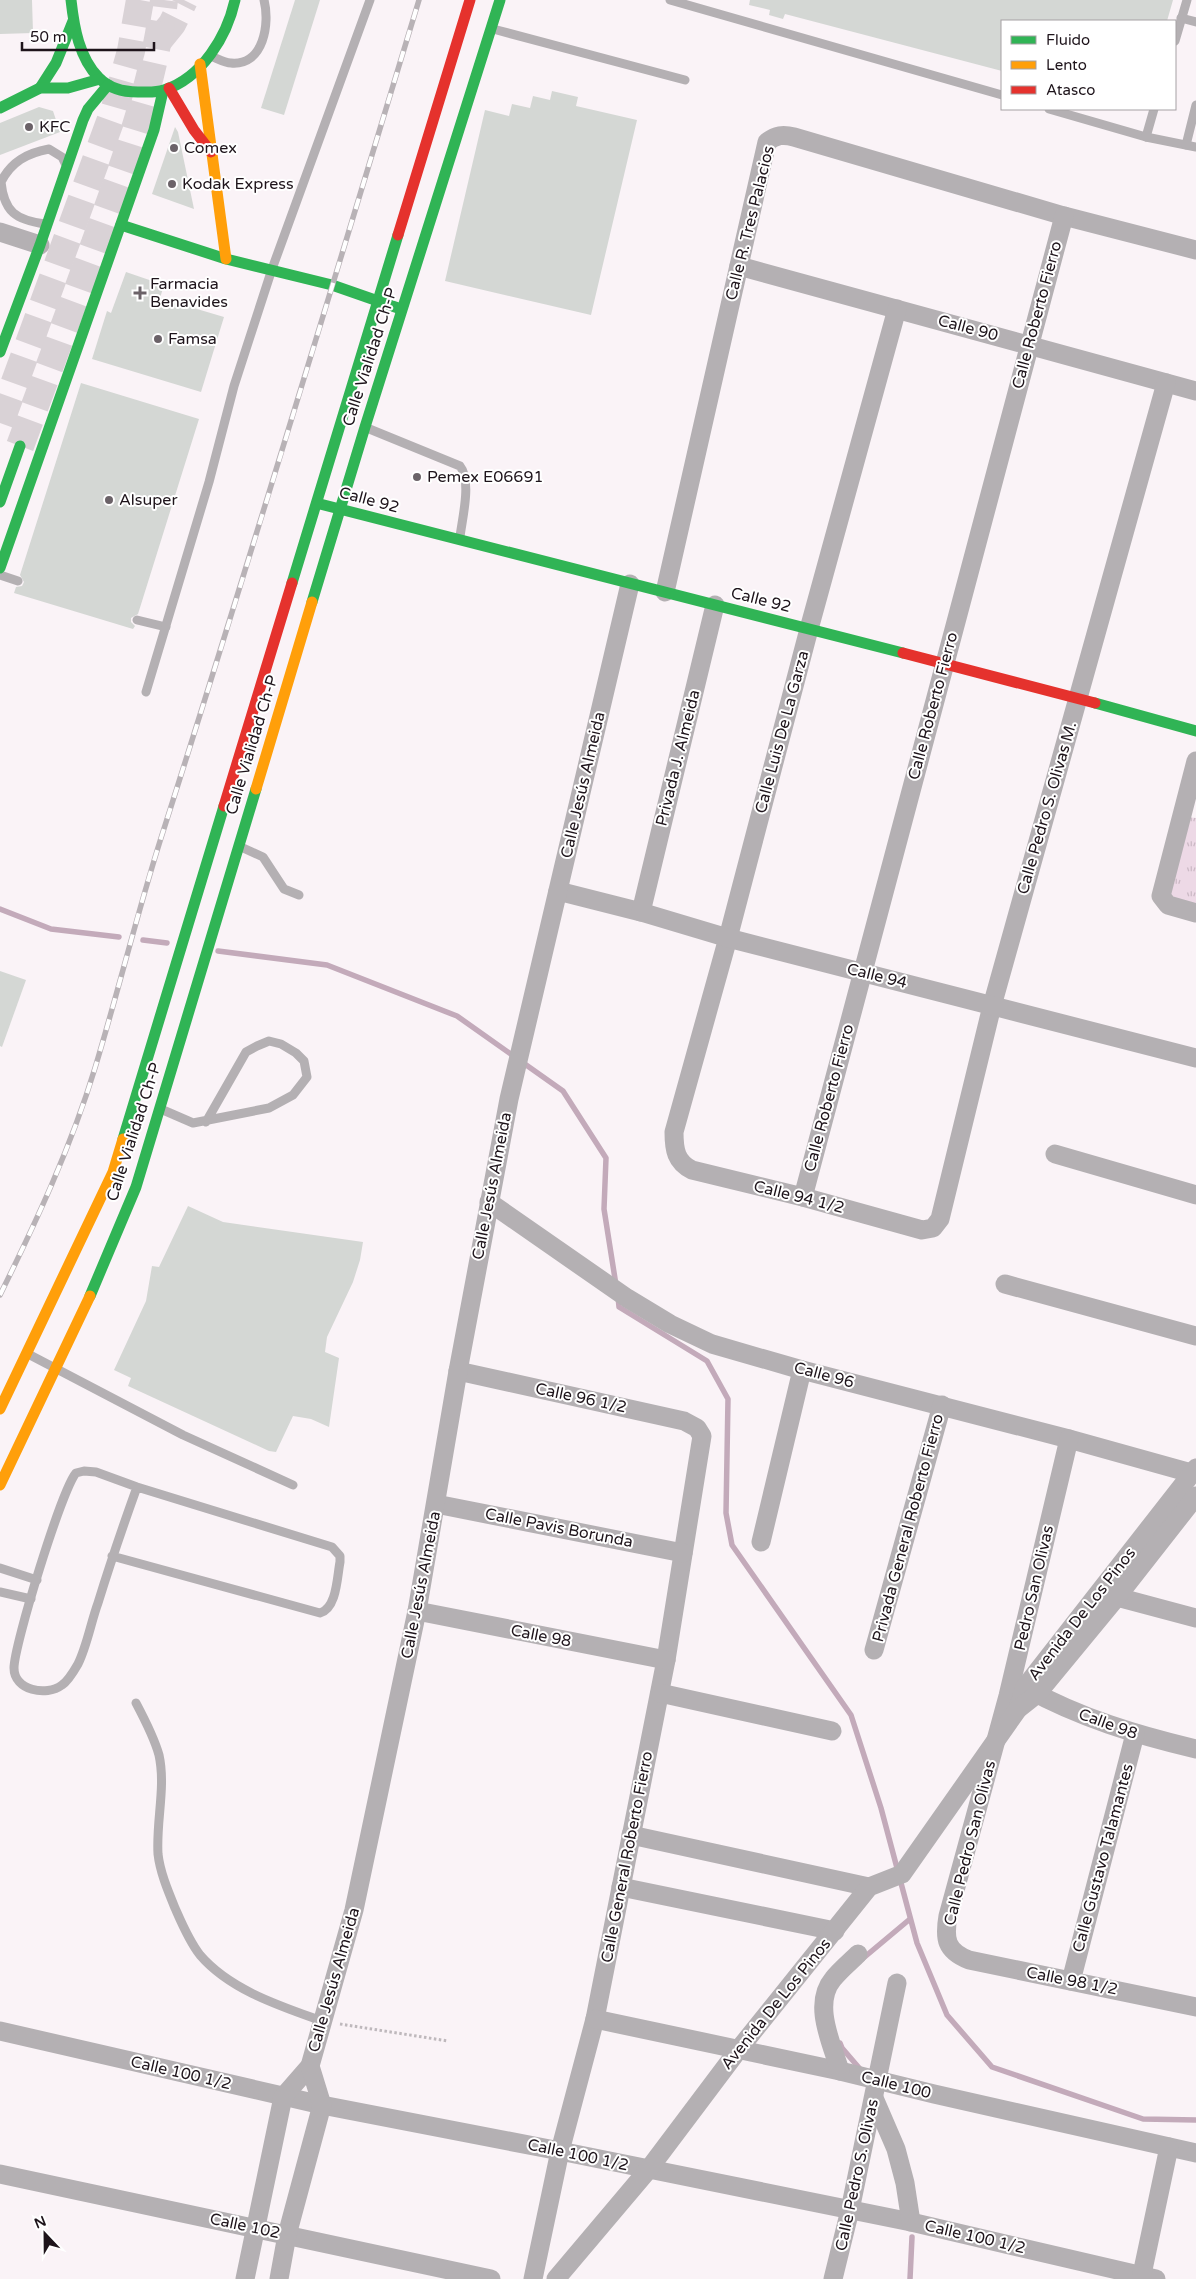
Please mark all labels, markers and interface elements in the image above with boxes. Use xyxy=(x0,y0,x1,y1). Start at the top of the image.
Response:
scale bar xyxy=(22,20,155,52)
legend xyxy=(1001,20,1176,110)
text: 50 m xyxy=(30,28,67,46)
text: Fluido xyxy=(1046,31,1090,49)
text: Lento xyxy=(1046,56,1087,74)
text: Atasco xyxy=(1046,81,1095,99)
place label: KFC xyxy=(39,117,70,137)
marker: KFC xyxy=(23,121,35,133)
place label: Comex xyxy=(184,138,237,158)
marker: Comex xyxy=(168,142,180,154)
street label: Calle R. Tres Palacios xyxy=(721,144,779,302)
place label: Kodak Express xyxy=(182,174,294,194)
marker: Kodak Express xyxy=(166,178,178,190)
street label: Calle Roberto Fierro xyxy=(1008,239,1066,391)
place label: Farmacia Benavides xyxy=(150,274,228,312)
street label: Calle Vialidad Ch-P xyxy=(338,285,402,429)
marker: Farmacia Benavides xyxy=(134,287,146,299)
street label: Calle 90 xyxy=(936,310,1000,346)
place label: Famsa xyxy=(168,329,217,349)
marker: Famsa xyxy=(152,333,164,345)
place label: Pemex E06691 xyxy=(427,467,544,487)
marker: Pemex E06691 xyxy=(411,471,423,483)
street label: Calle 92 xyxy=(337,482,401,518)
place label: Alsuper xyxy=(119,490,178,510)
marker: Alsuper xyxy=(103,494,115,506)
street label: Calle 92 xyxy=(729,583,793,617)
street label: Calle Roberto Fierro xyxy=(904,630,962,782)
street label: Calle Luis De La Garza xyxy=(751,648,813,816)
street label: Calle Vialidad Ch-P xyxy=(221,673,283,817)
street label: Privada J. Almeida xyxy=(651,688,705,828)
street label: Calle Jesús Almeida xyxy=(556,710,610,860)
street label: Calle Pedro S. Olivas M. xyxy=(1013,719,1081,897)
street label: Calle 94 xyxy=(845,959,909,993)
street label: Calle Roberto Fierro xyxy=(800,1022,858,1174)
street label: Calle Vialidad Ch-P xyxy=(102,1060,166,1204)
street label: Calle Jesús Almeida xyxy=(468,1111,516,1261)
street label: Calle 94 1/2 xyxy=(752,1176,846,1218)
street label: Calle 96 xyxy=(792,1357,856,1393)
street label: Calle 96 1/2 xyxy=(534,1379,628,1417)
street label: Privada General Roberto Fierro xyxy=(868,1412,948,1644)
street label: Calle Pavis Borunda xyxy=(483,1504,635,1552)
street label: Calle Jesús Almeida xyxy=(397,1510,445,1660)
street label: Pedro San Olivas xyxy=(1010,1523,1058,1653)
street label: Avenida De Los Pinos xyxy=(1024,1544,1140,1684)
street label: Calle 98 xyxy=(509,1620,573,1652)
street label: Calle 98 xyxy=(1076,1704,1140,1744)
street label: Calle General Roberto Fierro xyxy=(597,1749,657,1965)
street label: Calle Pedro San Olivas xyxy=(940,1758,1000,1928)
street label: Calle Gustavo Talamantes xyxy=(1068,1762,1138,1954)
street label: Calle Jesús Almeida xyxy=(304,1905,364,2055)
street label: Avenida De Los Pinos xyxy=(717,1934,835,2074)
street label: Calle 98 1/2 xyxy=(1025,1962,1119,2000)
street label: Calle 100 1/2 xyxy=(129,2052,233,2094)
street label: Calle 100 xyxy=(859,2067,933,2103)
street label: Calle Pedro S. Olivas xyxy=(831,2097,883,2253)
street label: Calle 100 1/2 xyxy=(526,2135,630,2175)
north arrow xyxy=(20,2209,70,2259)
street label: Calle 102 xyxy=(208,2209,282,2243)
text: N xyxy=(32,2212,49,2232)
street label: Calle 100 1/2 xyxy=(923,2216,1027,2258)

